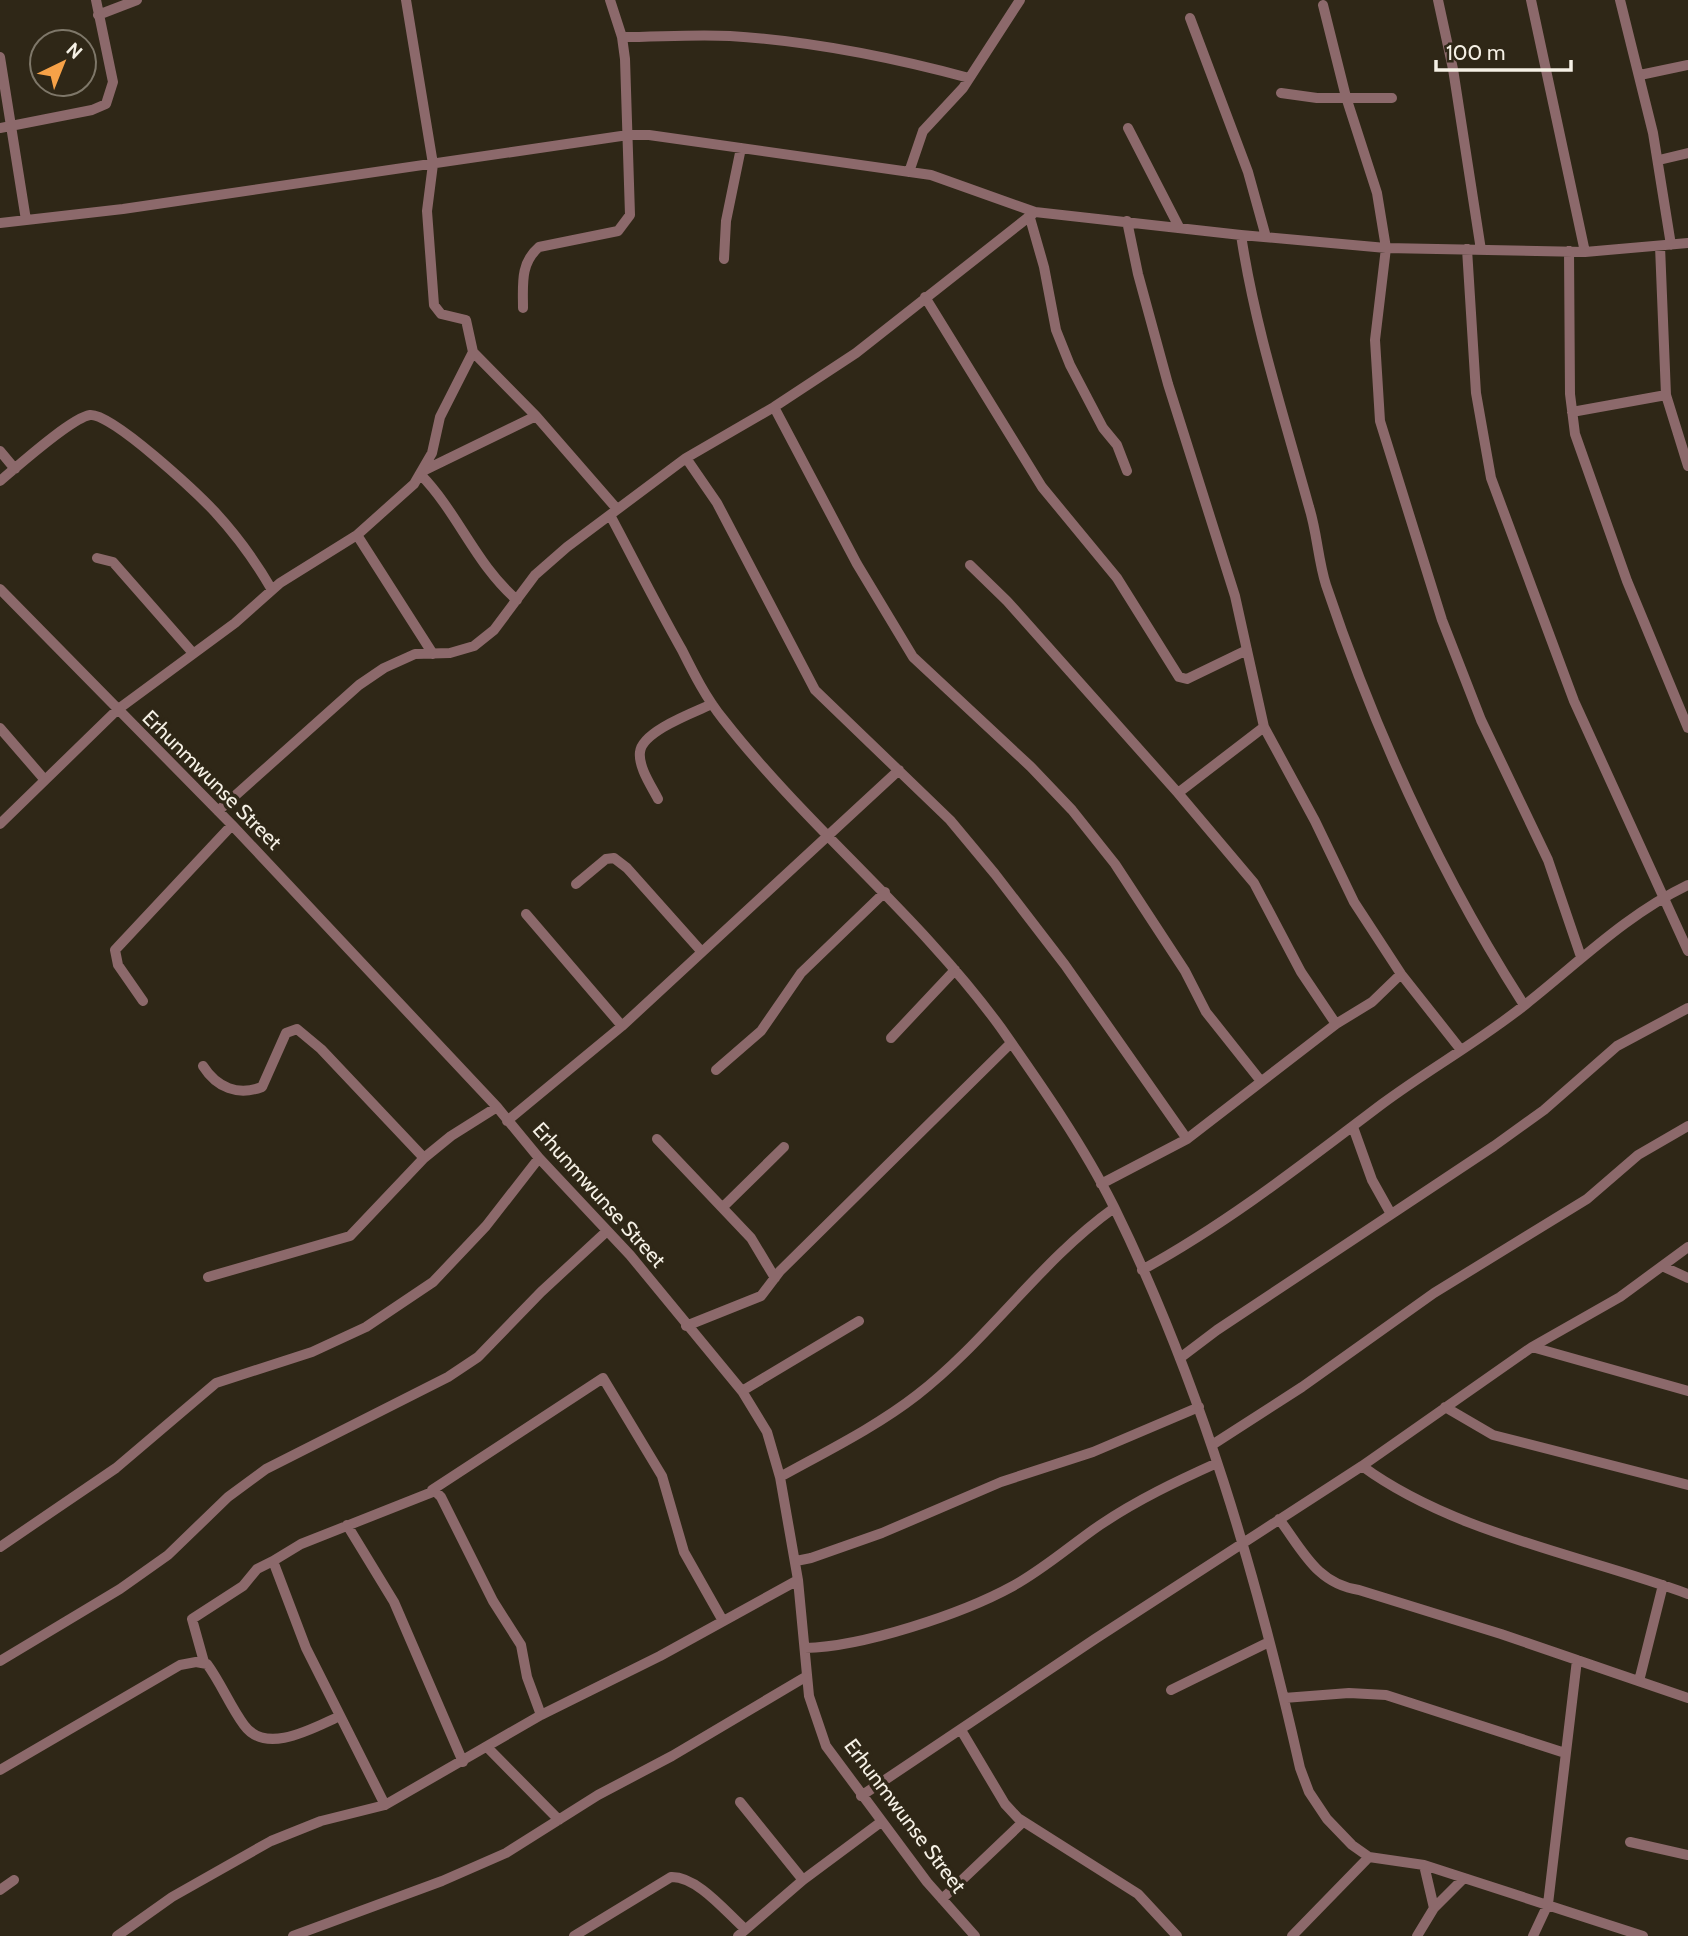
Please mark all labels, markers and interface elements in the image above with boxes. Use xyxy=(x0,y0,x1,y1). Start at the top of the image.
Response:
north arrow xyxy=(28,28,98,98)
scale bar xyxy=(1436,28,1571,72)
text: N xyxy=(61,38,87,64)
text: 100 m xyxy=(1446,40,1505,65)
street label: Erhunmwunse Street xyxy=(138,705,287,854)
street label: Erhunmwunse Street xyxy=(528,1117,671,1272)
street label: Erhunmwunse Street xyxy=(839,1734,972,1898)

